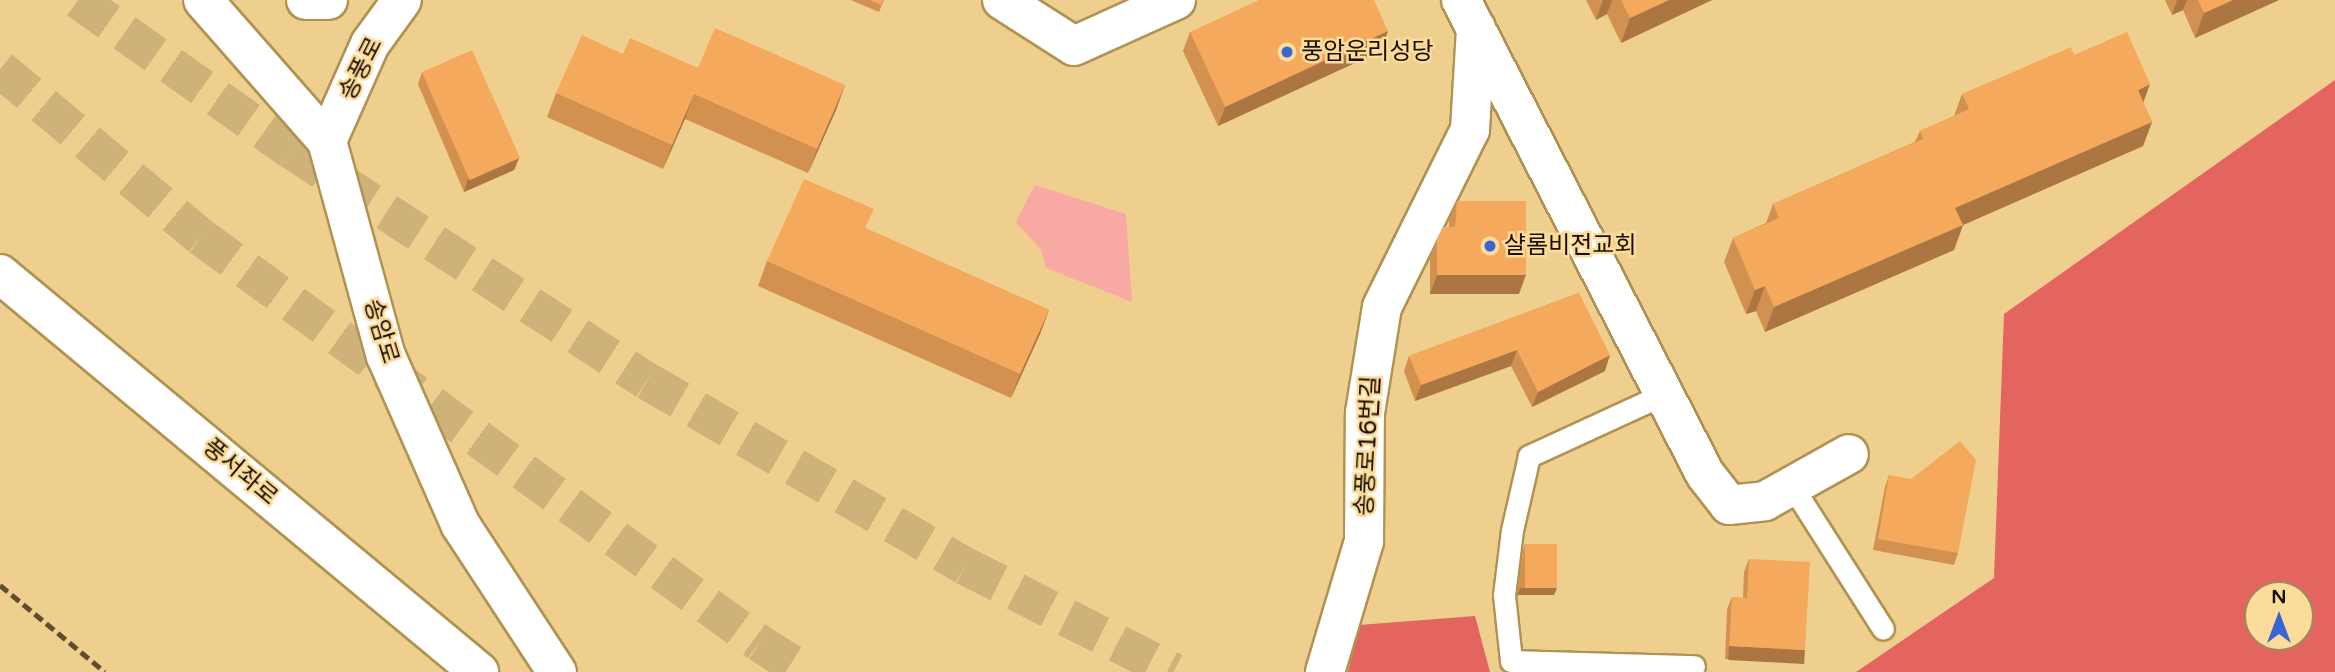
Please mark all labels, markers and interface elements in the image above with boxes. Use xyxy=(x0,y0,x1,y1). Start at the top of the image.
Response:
street label: 송풍로 xyxy=(333,33,389,105)
place label: 풍암운리성당 xyxy=(1301,38,1433,66)
marker: 풍암운리성당 xyxy=(1279,44,1295,60)
place label: 샬롬비전교회 xyxy=(1504,232,1636,260)
marker: 샬롬비전교회 xyxy=(1482,238,1498,254)
street label: 송암로 xyxy=(358,295,404,367)
street label: 송풍로16번길 xyxy=(1350,375,1386,517)
street label: 풍서좌로 xyxy=(197,433,283,511)
north arrow xyxy=(2244,581,2314,651)
text: N xyxy=(2271,586,2287,608)

